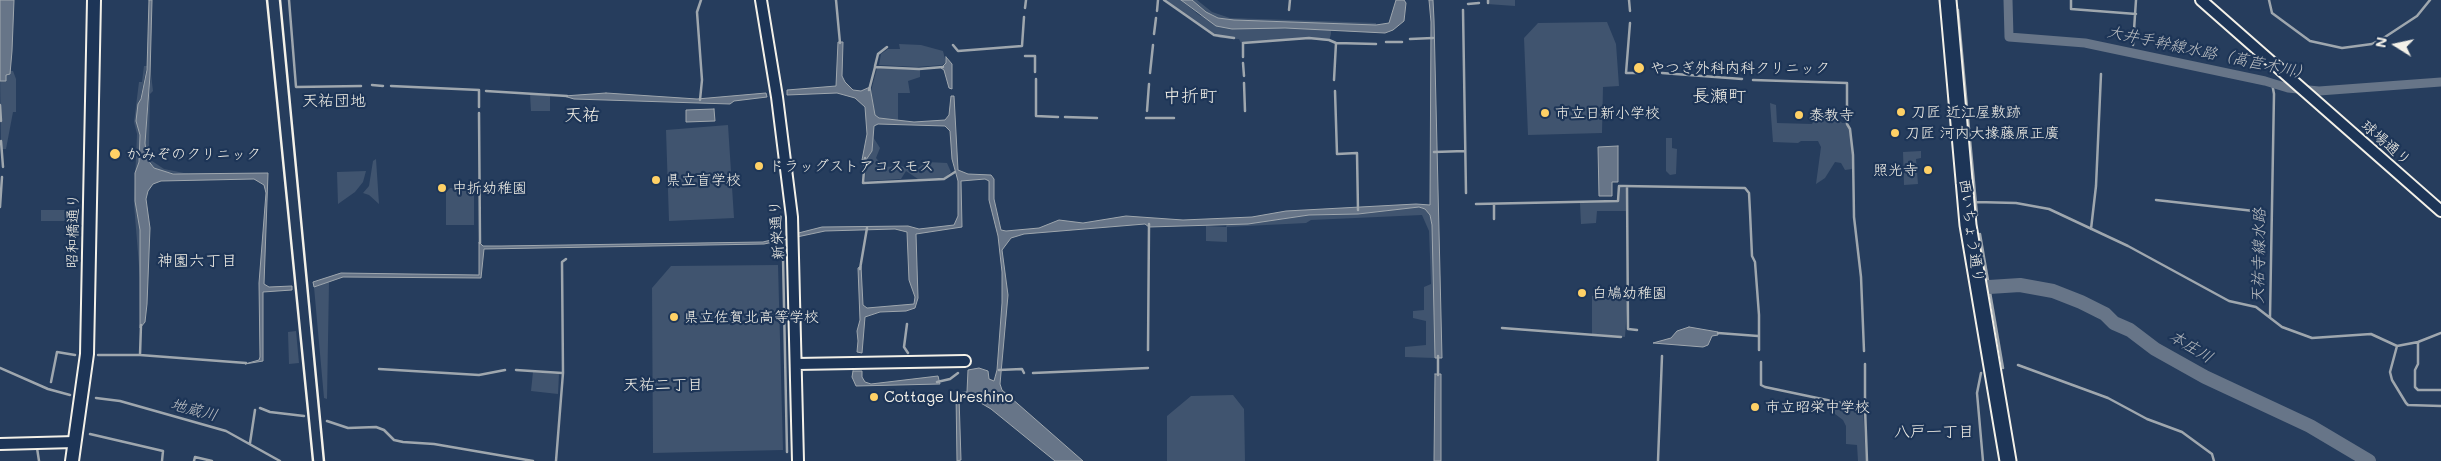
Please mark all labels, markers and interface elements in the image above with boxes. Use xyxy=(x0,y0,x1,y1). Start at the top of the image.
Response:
north arrow xyxy=(2371,20,2421,70)
water label: 大井手幹線水路（萵苣木川） xyxy=(2105,22,2313,84)
text: N xyxy=(2370,35,2391,49)
place label: やつぎ外科内科クリニック xyxy=(1650,59,1830,77)
marker: やつぎ外科内科クリニック xyxy=(1632,61,1646,75)
district label: 中折町 xyxy=(1163,85,1217,107)
district label: 長瀬町 xyxy=(1692,85,1746,107)
district label: 天祐団地 xyxy=(302,91,366,111)
place label: 刀匠 近江屋敷跡 xyxy=(1911,103,2021,121)
district label: 天祐 xyxy=(564,104,600,126)
place label: 市立日新小学校 xyxy=(1555,104,1660,122)
place label: 泰教寺 xyxy=(1809,106,1854,124)
marker: 刀匠 近江屋敷跡 xyxy=(1895,106,1907,118)
marker: 市立日新小学校 xyxy=(1539,107,1551,119)
marker: 泰教寺 xyxy=(1793,109,1805,121)
street label: 球場通り xyxy=(2357,117,2415,169)
place label: 刀匠 河内大掾藤原正廣 xyxy=(1905,124,2060,142)
marker: 刀匠 河内大掾藤原正廣 xyxy=(1889,127,1901,139)
place label: かみぞのクリニック xyxy=(126,145,261,163)
marker: かみぞのクリニック xyxy=(108,147,122,161)
place label: ドラッグストアコスモス xyxy=(769,157,934,175)
marker: ドラッグストアコスモス xyxy=(753,160,765,172)
place label: 照光寺 xyxy=(1873,161,1918,179)
marker: 照光寺 xyxy=(1922,164,1934,176)
place label: 県立盲学校 xyxy=(666,171,741,189)
marker: 県立盲学校 xyxy=(650,174,662,186)
street label: 西いちょう通り xyxy=(1955,178,1987,284)
place label: 中折幼稚園 xyxy=(452,179,527,197)
marker: 中折幼稚園 xyxy=(436,182,448,194)
street label: 昭和橋通り xyxy=(63,193,83,269)
street label: 新栄通り xyxy=(766,199,788,261)
water label: 天祐寺線水路 xyxy=(2249,208,2269,304)
district label: 神園六丁目 xyxy=(157,251,237,271)
place label: 白鳩幼稚園 xyxy=(1592,284,1667,302)
marker: 白鳩幼稚園 xyxy=(1576,287,1588,299)
place label: 県立佐賀北高等学校 xyxy=(684,308,819,326)
marker: 県立佐賀北高等学校 xyxy=(668,311,680,323)
water label: 本庄川 xyxy=(2165,326,2217,368)
district label: 天祐二丁目 xyxy=(623,375,703,395)
place label: Cottage Ureshino xyxy=(884,388,1013,406)
marker: Cottage Ureshino xyxy=(868,391,880,403)
water label: 地蔵川 xyxy=(168,395,220,425)
place label: 市立昭栄中学校 xyxy=(1765,398,1870,416)
marker: 市立昭栄中学校 xyxy=(1749,401,1761,413)
district label: 八戸一丁目 xyxy=(1894,422,1974,442)

